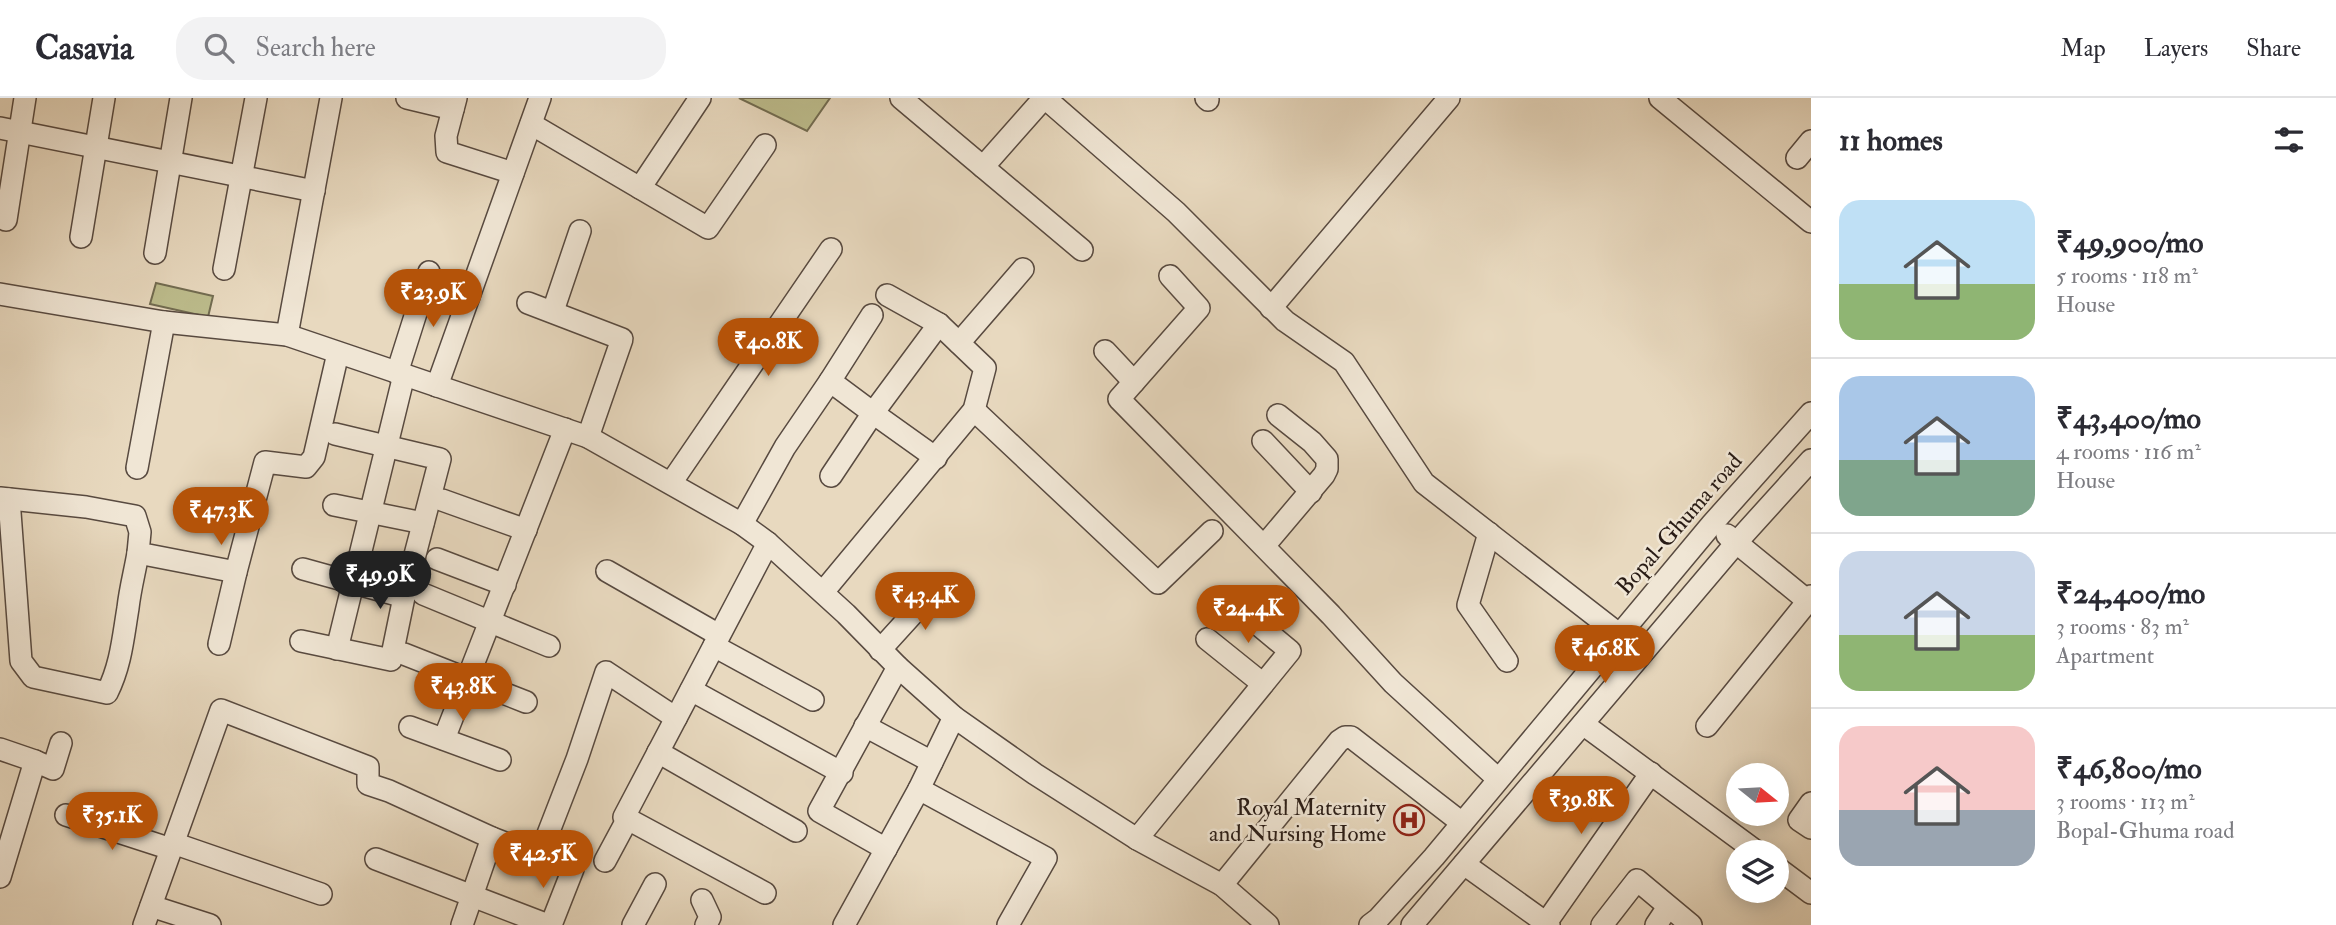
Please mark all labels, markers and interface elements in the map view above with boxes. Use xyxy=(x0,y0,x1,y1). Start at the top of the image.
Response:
search box xyxy=(176,17,666,80)
text: Casavia xyxy=(35,28,134,69)
icon: search xyxy=(200,29,238,67)
text: Search here xyxy=(256,32,376,64)
text: Map xyxy=(2061,33,2106,64)
text: Layers xyxy=(2144,33,2208,64)
text: Share xyxy=(2246,33,2301,64)
icon: filters xyxy=(2270,121,2308,159)
text: 11 homes xyxy=(1839,122,1943,159)
text: ₹49,900/mo xyxy=(2056,224,2203,261)
icon: home xyxy=(1895,228,1979,312)
text: 5 rooms · 118 m² xyxy=(2056,261,2198,290)
pin: ₹23.9K xyxy=(376,270,490,329)
text: ₹23.9K xyxy=(400,277,466,306)
text: House xyxy=(2056,290,2115,319)
pin: ₹40.8K xyxy=(711,318,825,378)
text: ₹40.8K xyxy=(734,326,802,355)
text: ₹43,400/mo xyxy=(2056,400,2201,437)
icon: home xyxy=(1895,404,1979,488)
text: 4 rooms · 116 m² xyxy=(2056,437,2201,466)
street label: Bopal-Ghuma road xyxy=(1610,447,1749,602)
text: House xyxy=(2056,466,2115,495)
pin: ₹47.3K xyxy=(164,488,278,547)
text: ₹47.3K xyxy=(189,495,253,524)
pin: ₹49.9K xyxy=(323,552,437,611)
text: ₹49.9K xyxy=(345,559,415,588)
pin: ₹43.4K xyxy=(868,573,982,632)
text: ₹24,400/mo xyxy=(2056,575,2205,612)
icon: home xyxy=(1895,579,1979,663)
text: ₹43.4K xyxy=(891,580,959,609)
pin: ₹24.4K xyxy=(1191,586,1305,645)
text: ₹24.4K xyxy=(1213,593,1283,622)
text: 3 rooms · 83 m² xyxy=(2056,612,2189,641)
pin: ₹46.8K xyxy=(1548,626,1662,685)
text: ₹46.8K xyxy=(1571,633,1639,662)
text: Apartment xyxy=(2056,641,2154,670)
pin: ₹43.8K xyxy=(406,664,520,723)
text: ₹43.8K xyxy=(430,671,496,700)
text: ₹46,800/mo xyxy=(2056,750,2202,787)
icon: home xyxy=(1895,754,1979,838)
north arrow xyxy=(1726,763,1788,826)
map controls xyxy=(1726,763,1789,903)
pin: ₹39.8K xyxy=(1524,776,1638,836)
text: ₹39.8K xyxy=(1548,784,1614,813)
text: 3 rooms · 113 m² xyxy=(2056,787,2195,816)
pin: ₹35.1K xyxy=(55,792,169,852)
place label: Royal Maternity and Nursing Home xyxy=(1209,793,1387,848)
text: ₹35.1K xyxy=(82,800,142,829)
hospital icon: Royal Maternity and Nursing Home xyxy=(1392,803,1426,837)
text: Bopal-Ghuma road xyxy=(2056,816,2234,845)
pin: ₹42.5K xyxy=(486,830,600,890)
text: ₹42.5K xyxy=(509,838,577,867)
button: layers xyxy=(1726,840,1789,903)

